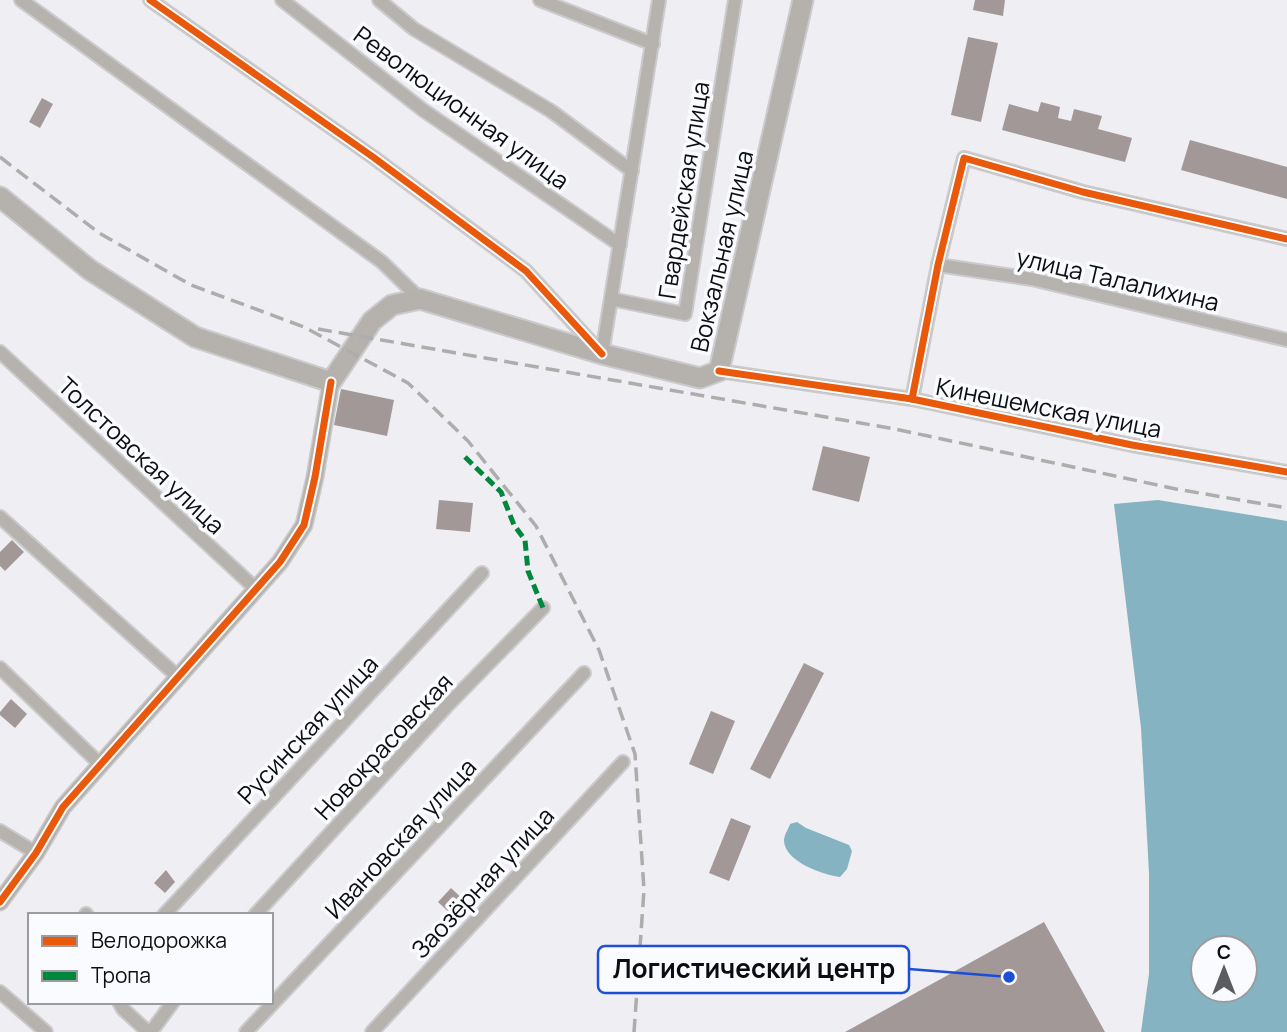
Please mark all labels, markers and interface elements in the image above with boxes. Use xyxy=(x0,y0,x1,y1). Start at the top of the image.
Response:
street label: Революционная улица xyxy=(348,18,576,196)
street label: Гвардейская улица xyxy=(650,79,716,301)
street label: Вокзальная улица xyxy=(682,147,760,355)
street label: улица Талалихина xyxy=(1013,240,1223,318)
street label: Толстовская улица xyxy=(51,369,233,541)
street label: Кинешемская улица xyxy=(933,369,1165,445)
street label: Русинская улица xyxy=(229,647,385,811)
street label: Новокрасовская xyxy=(307,666,459,826)
street label: Ивановская улица xyxy=(317,751,483,925)
street label: Заозёрная улица xyxy=(403,799,561,965)
legend xyxy=(28,913,273,1004)
text: Велодорожка xyxy=(91,926,227,954)
north arrow xyxy=(1189,934,1259,1004)
text: С xyxy=(1217,939,1231,965)
callout: Логистический центр xyxy=(598,946,909,993)
text: Логистический центр xyxy=(613,950,895,986)
text: Тропа xyxy=(91,961,151,989)

